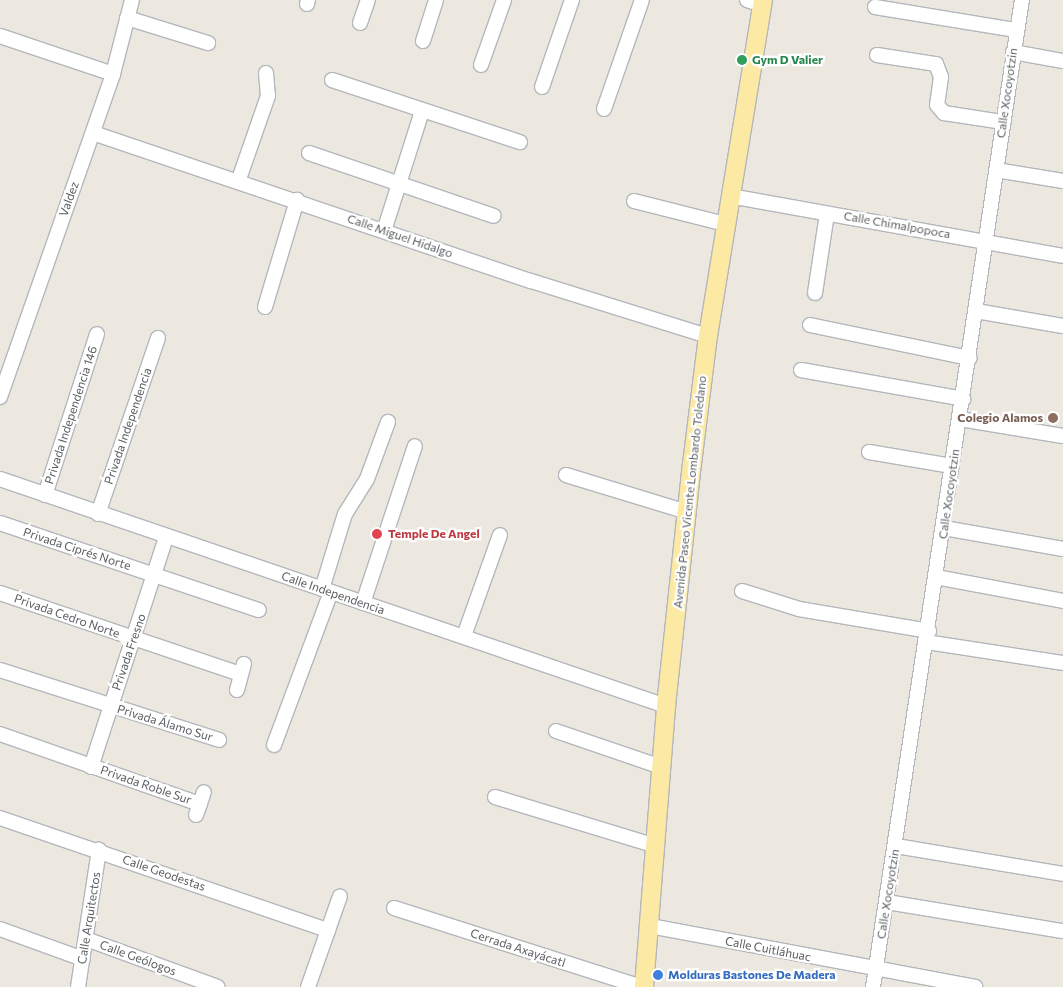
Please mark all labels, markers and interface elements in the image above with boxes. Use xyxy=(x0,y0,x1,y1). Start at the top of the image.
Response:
street label: Calle Xocoyotzin xyxy=(994,47,1020,139)
place label: Gym D Valier xyxy=(752,53,823,67)
marker: Gym D Valier xyxy=(736,54,748,66)
street label: Valdez xyxy=(56,180,82,218)
street label: Calle Chimalpopoca xyxy=(843,209,951,241)
street label: Calle Miguel Hidalgo xyxy=(345,211,455,261)
street label: Privada Independencia 146 xyxy=(42,344,100,486)
street label: Privada Independencia xyxy=(101,366,155,486)
street label: Avenida Paseo Vicente Lombardo Toledano xyxy=(671,375,709,609)
place label: Colegio Alamos xyxy=(957,411,1043,425)
marker: Colegio Alamos xyxy=(1047,412,1059,424)
street label: Calle Xocoyotzin xyxy=(936,448,962,540)
street label: Privada Ciprés Norte xyxy=(21,525,133,573)
marker: Temple De Angel xyxy=(370,527,384,541)
place label: Temple De Angel xyxy=(388,527,480,541)
street label: Calle Independencia xyxy=(279,569,387,617)
street label: Privada Cedro Norte xyxy=(12,591,122,641)
street label: Privada Fresno xyxy=(109,612,149,692)
street label: Privada Álamo Sur xyxy=(115,702,215,744)
street label: Privada Roble Sur xyxy=(99,763,193,807)
street label: Calle Xocoyotzin xyxy=(874,848,902,940)
street label: Calle Geodestas xyxy=(121,852,207,894)
street label: Calle Arquitectos xyxy=(75,871,103,965)
street label: Cerrada Axayácatl xyxy=(469,926,567,970)
street label: Calle Cuitláhuac xyxy=(724,934,812,964)
street label: Calle Geólogos xyxy=(98,937,178,979)
place label: Molduras Bastones De Madera xyxy=(668,968,836,982)
marker: Molduras Bastones De Madera xyxy=(652,969,664,981)

